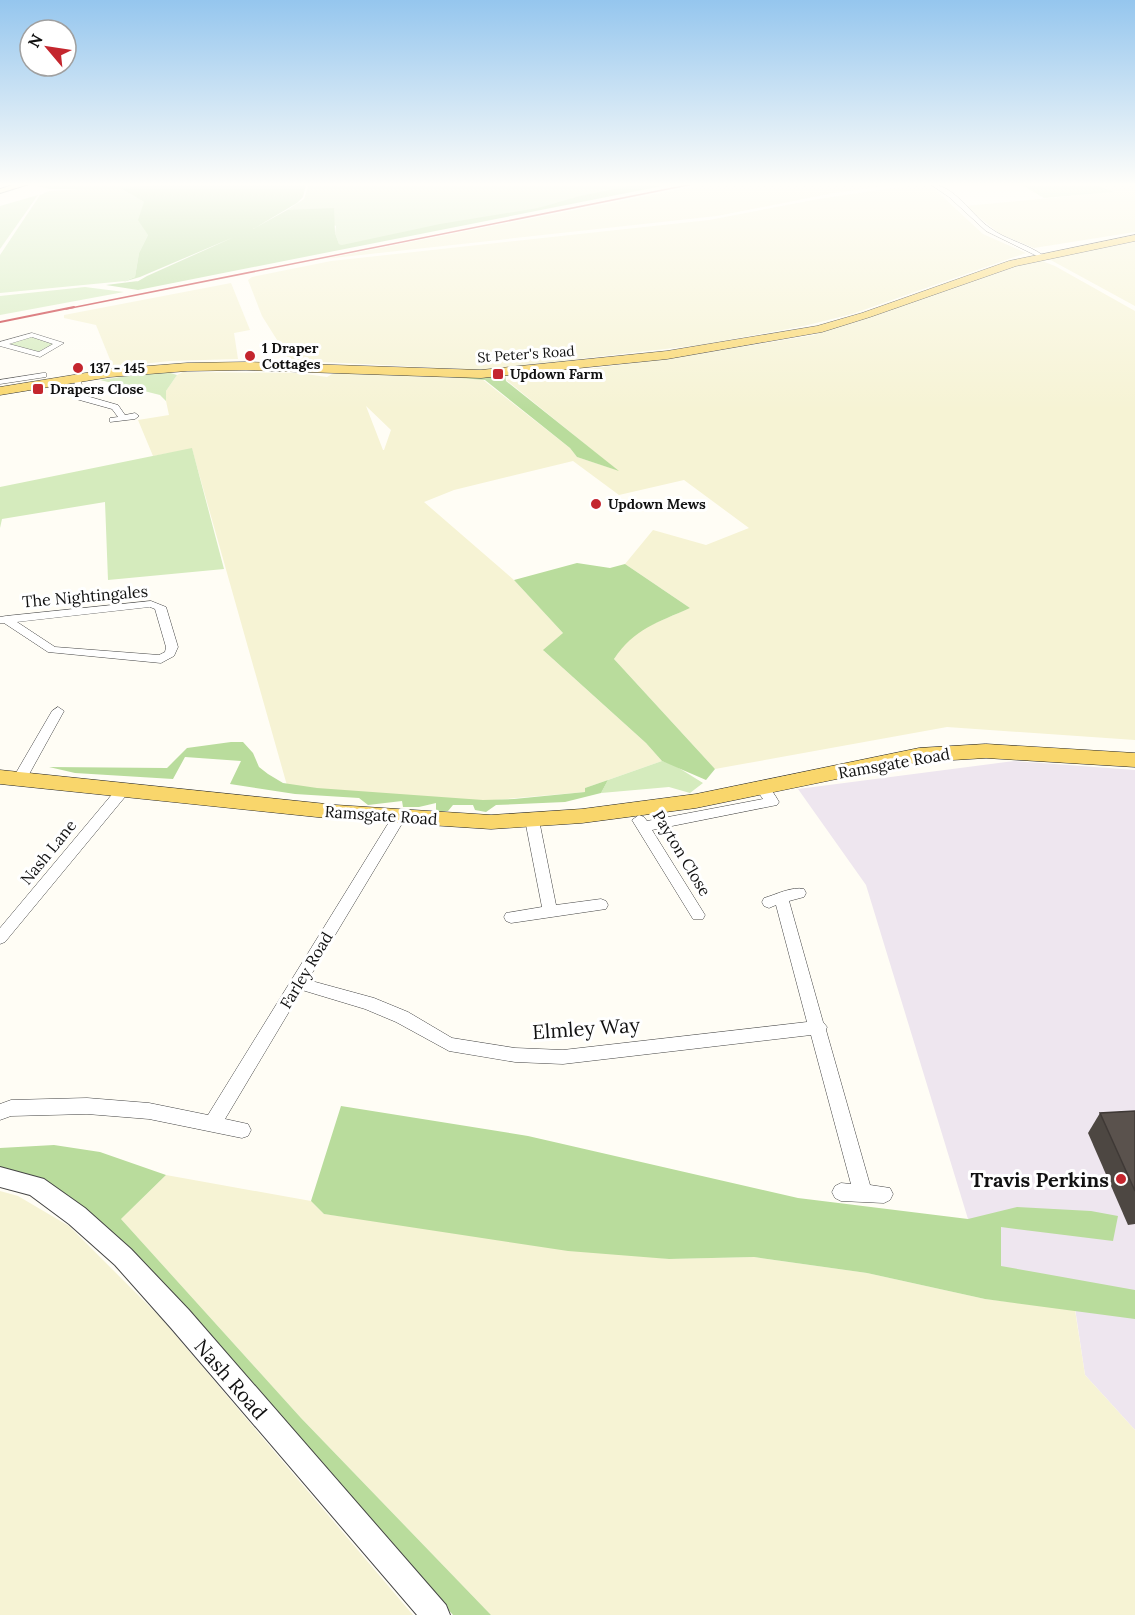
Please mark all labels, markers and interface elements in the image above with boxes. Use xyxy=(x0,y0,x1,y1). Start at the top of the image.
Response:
north arrow xyxy=(18,18,78,78)
text: N xyxy=(23,30,47,51)
place label: 1 Draper Cottages xyxy=(262,339,321,373)
street label: St Peter's Road xyxy=(477,342,575,366)
marker: 1 Draper Cottages xyxy=(243,349,257,363)
place label: 137 - 145 xyxy=(90,359,145,377)
marker: 137 - 145 xyxy=(71,361,85,375)
place label: Updown Farm xyxy=(510,365,603,383)
marker: Updown Farm xyxy=(491,367,505,381)
place label: Drapers Close xyxy=(50,380,144,398)
marker: Drapers Close xyxy=(31,382,45,396)
place label: Updown Mews xyxy=(608,495,706,513)
marker: Updown Mews xyxy=(589,497,603,511)
street label: The Nightingales xyxy=(21,581,149,611)
street label: Ramsgate Road xyxy=(837,743,952,783)
street label: Ramsgate Road xyxy=(324,801,439,829)
street label: Payton Close xyxy=(649,806,716,900)
street label: Nash Lane xyxy=(16,815,80,889)
street label: Farley Road xyxy=(275,928,337,1012)
street label: Elmley Way xyxy=(531,1012,641,1044)
place label: Travis Perkins xyxy=(971,1167,1109,1192)
marker: Travis Perkins xyxy=(1114,1172,1128,1186)
street label: Nash Road xyxy=(189,1334,273,1424)

